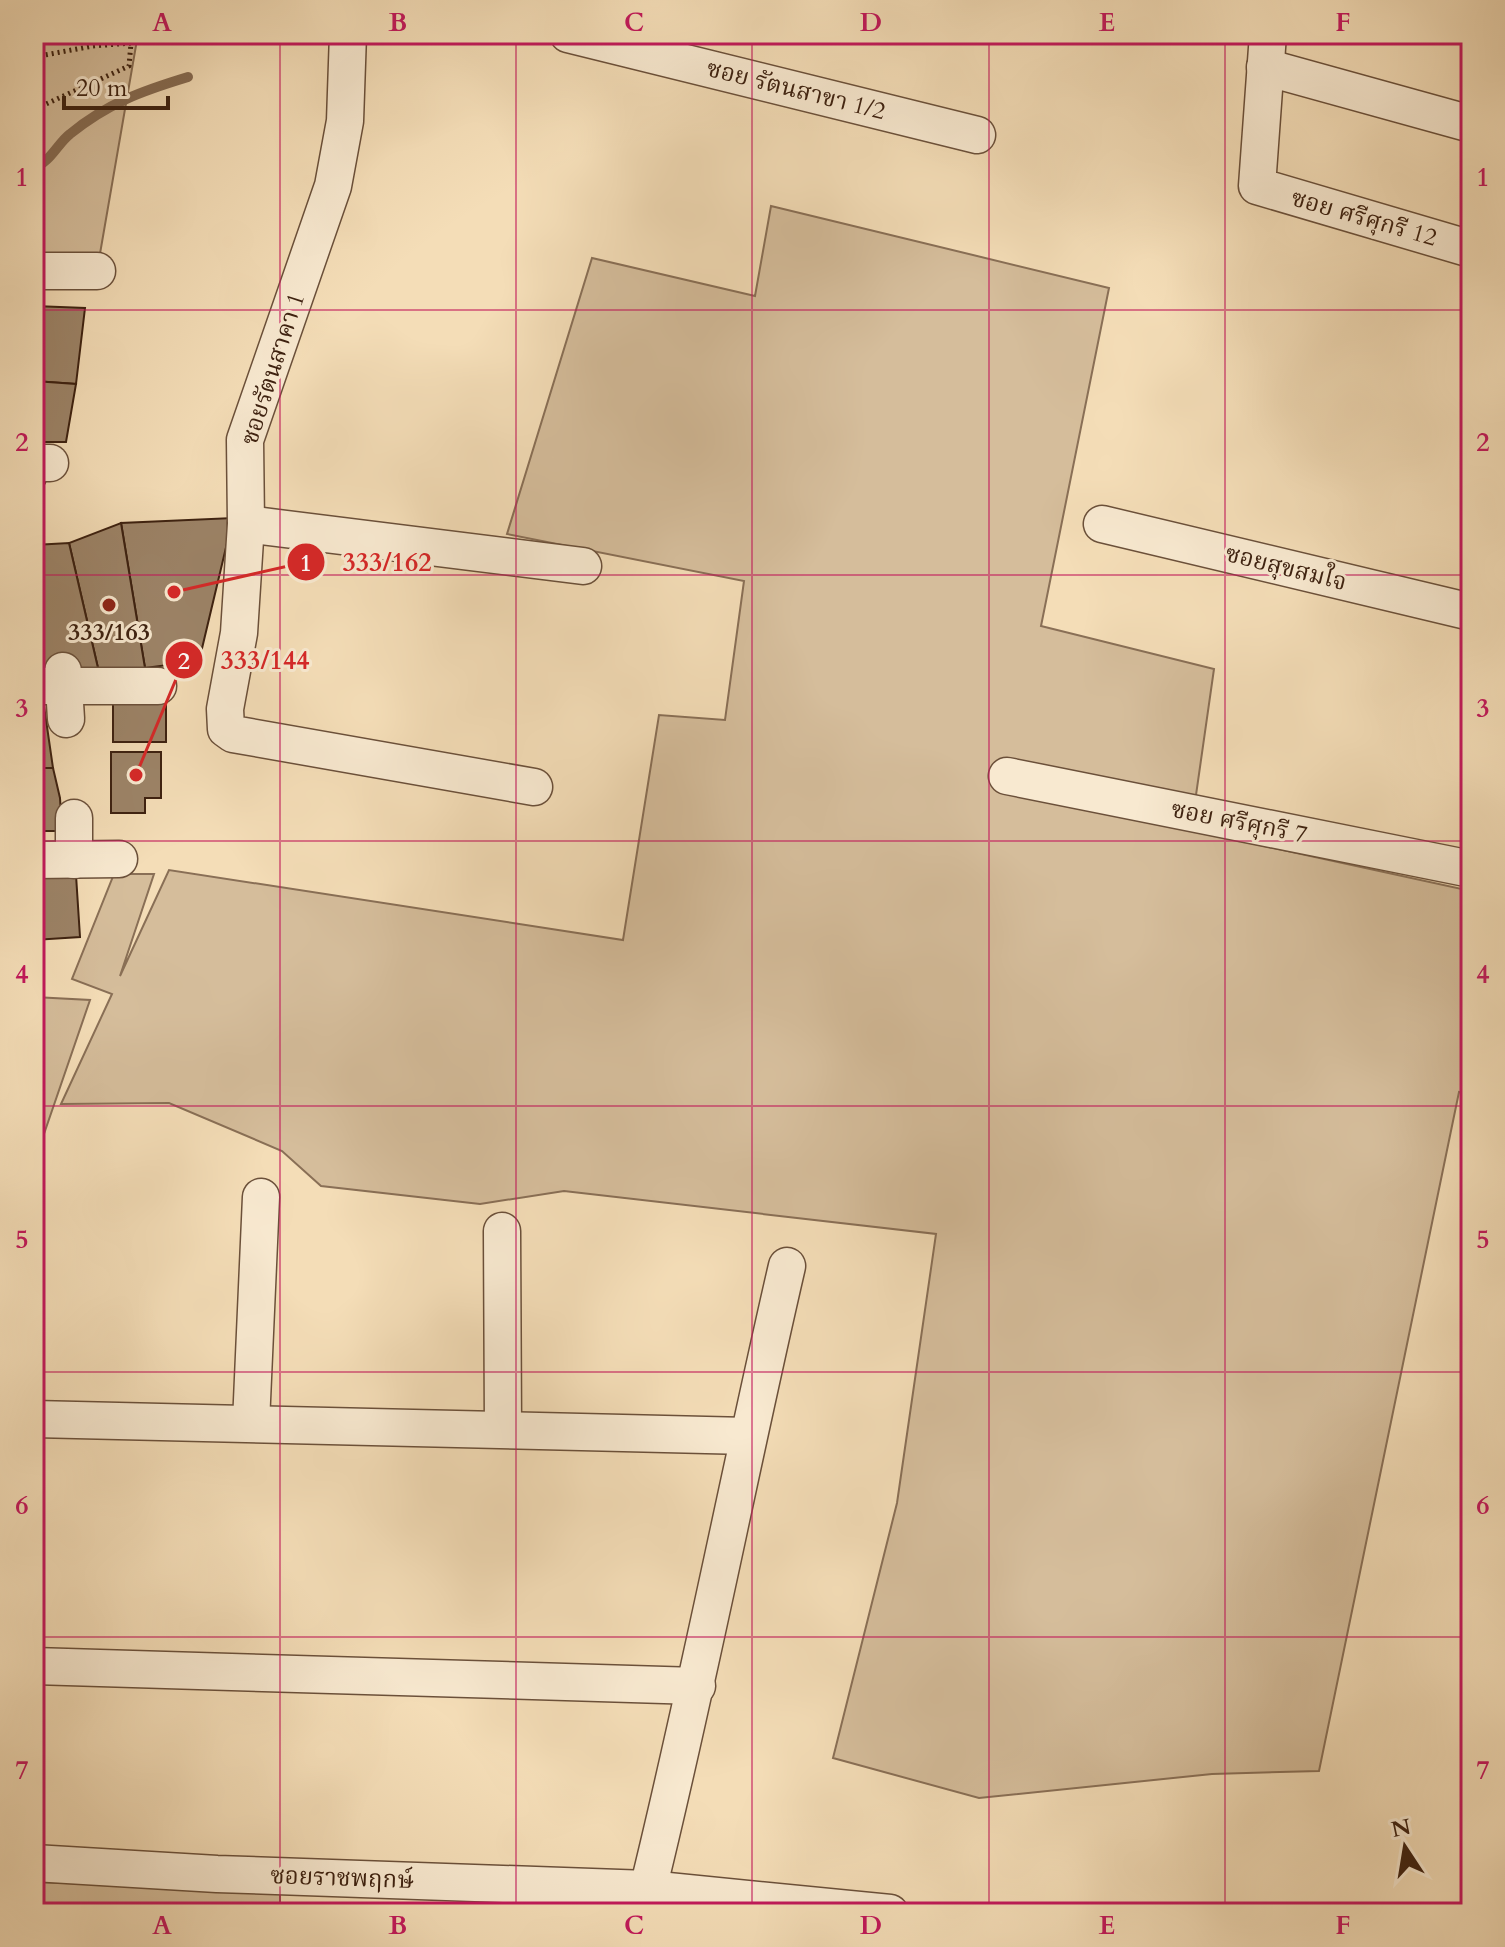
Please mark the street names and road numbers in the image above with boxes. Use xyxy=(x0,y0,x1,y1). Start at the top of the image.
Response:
street label: ซอย รัตนสาขา 1/2 xyxy=(703,52,889,128)
street label: ซอย ศรีศุกรี 12 xyxy=(1287,181,1441,255)
street label: ซอยรัตนสาคา 1 xyxy=(233,289,313,449)
street label: ซอยสุขสมใจ xyxy=(1222,535,1351,599)
street label: ซอย ศรีศุกรี 7 xyxy=(1168,793,1310,851)
street label: ซอยราชพฤกษ์ xyxy=(270,1859,415,1897)

